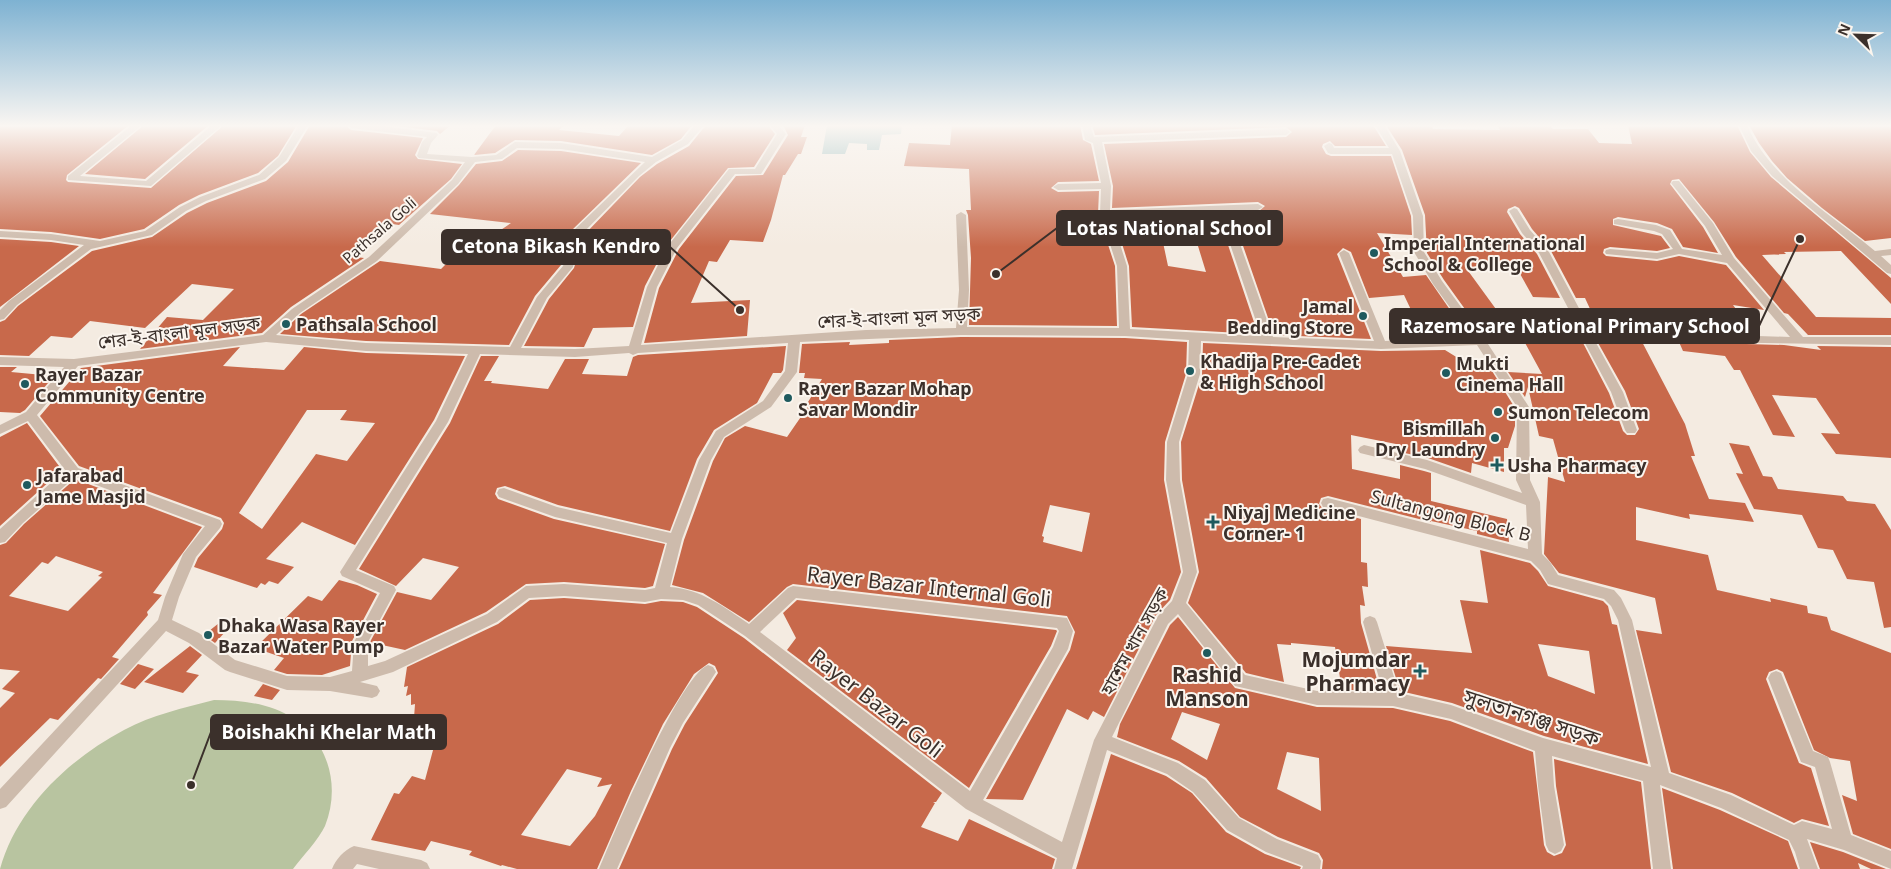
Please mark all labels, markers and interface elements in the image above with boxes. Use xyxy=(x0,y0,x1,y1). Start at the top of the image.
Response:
north arrow xyxy=(1831,10,1881,60)
text: N xyxy=(1833,21,1855,39)
street label: Pathsala Goli xyxy=(338,192,420,268)
callout: Lotas National School xyxy=(1057,211,1282,245)
text: Lotas National School xyxy=(1066,215,1272,241)
callout: Cetona Bikash Kendro xyxy=(442,230,670,264)
place label: Imperial International School & College xyxy=(1384,231,1585,276)
text: Cetona Bikash Kendro xyxy=(452,233,660,259)
marker: Imperial International School & College xyxy=(1368,247,1380,259)
place label: Jamal Bedding Store xyxy=(1227,294,1353,339)
street label: শের-ই-বাংলা মূল সড়ক xyxy=(817,301,982,333)
callout: Razemosare National Primary School xyxy=(1390,309,1759,343)
street label: শের-ই-বাংলা মূল সড়ক xyxy=(96,310,262,354)
marker: Jamal Bedding Store xyxy=(1357,310,1369,322)
place label: Pathsala School xyxy=(296,312,437,336)
text: Razemosare National Primary School xyxy=(1400,313,1750,339)
marker: Pathsala School xyxy=(280,318,292,330)
place label: Khadija Pre-Cadet & High School xyxy=(1200,349,1360,394)
place label: Mukti Cinema Hall xyxy=(1456,351,1564,396)
place label: Rayer Bazar Community Centre xyxy=(35,362,205,407)
marker: Khadija Pre-Cadet & High School xyxy=(1184,365,1196,377)
marker: Mukti Cinema Hall xyxy=(1440,367,1452,379)
place label: Rayer Bazar Mohap Savar Mondir xyxy=(798,376,972,421)
marker: Rayer Bazar Community Centre xyxy=(19,378,31,390)
marker: Rayer Bazar Mohap Savar Mondir xyxy=(782,392,794,404)
place label: Sumon Telecom xyxy=(1508,400,1649,424)
marker: Sumon Telecom xyxy=(1492,406,1504,418)
place label: Bismillah Dry Laundry xyxy=(1375,416,1486,461)
marker: Bismillah Dry Laundry xyxy=(1489,432,1501,444)
place label: Usha Pharmacy xyxy=(1507,453,1647,477)
marker: Usha Pharmacy xyxy=(1491,459,1503,471)
place label: Jafarabad Jame Masjid xyxy=(35,463,146,508)
marker: Jafarabad Jame Masjid xyxy=(21,479,33,491)
street label: Sultangong Block B xyxy=(1368,484,1534,546)
place label: Niyaj Medicine Corner- 1 xyxy=(1223,500,1356,545)
marker: Niyaj Medicine Corner- 1 xyxy=(1207,516,1219,528)
street label: Rayer Bazar Internal Goli xyxy=(806,559,1052,613)
street label: হাশেম খান সড়ক xyxy=(1094,583,1174,700)
place label: Dhaka Wasa Rayer Bazar Water Pump xyxy=(218,613,384,658)
marker: Dhaka Wasa Rayer Bazar Water Pump xyxy=(202,629,214,641)
street label: Rayer Bazar Goli xyxy=(805,642,949,764)
place label: Mojumdar Pharmacy xyxy=(1301,645,1411,697)
marker: Rashid Manson xyxy=(1201,647,1213,659)
place label: Rashid Manson xyxy=(1165,660,1249,712)
marker: Mojumdar Pharmacy xyxy=(1414,665,1426,677)
street label: সুলতানগঞ্জ সড়ক xyxy=(1459,682,1605,753)
callout: Boishakhi Khelar Math xyxy=(211,715,446,749)
text: Boishakhi Khelar Math xyxy=(222,719,436,745)

